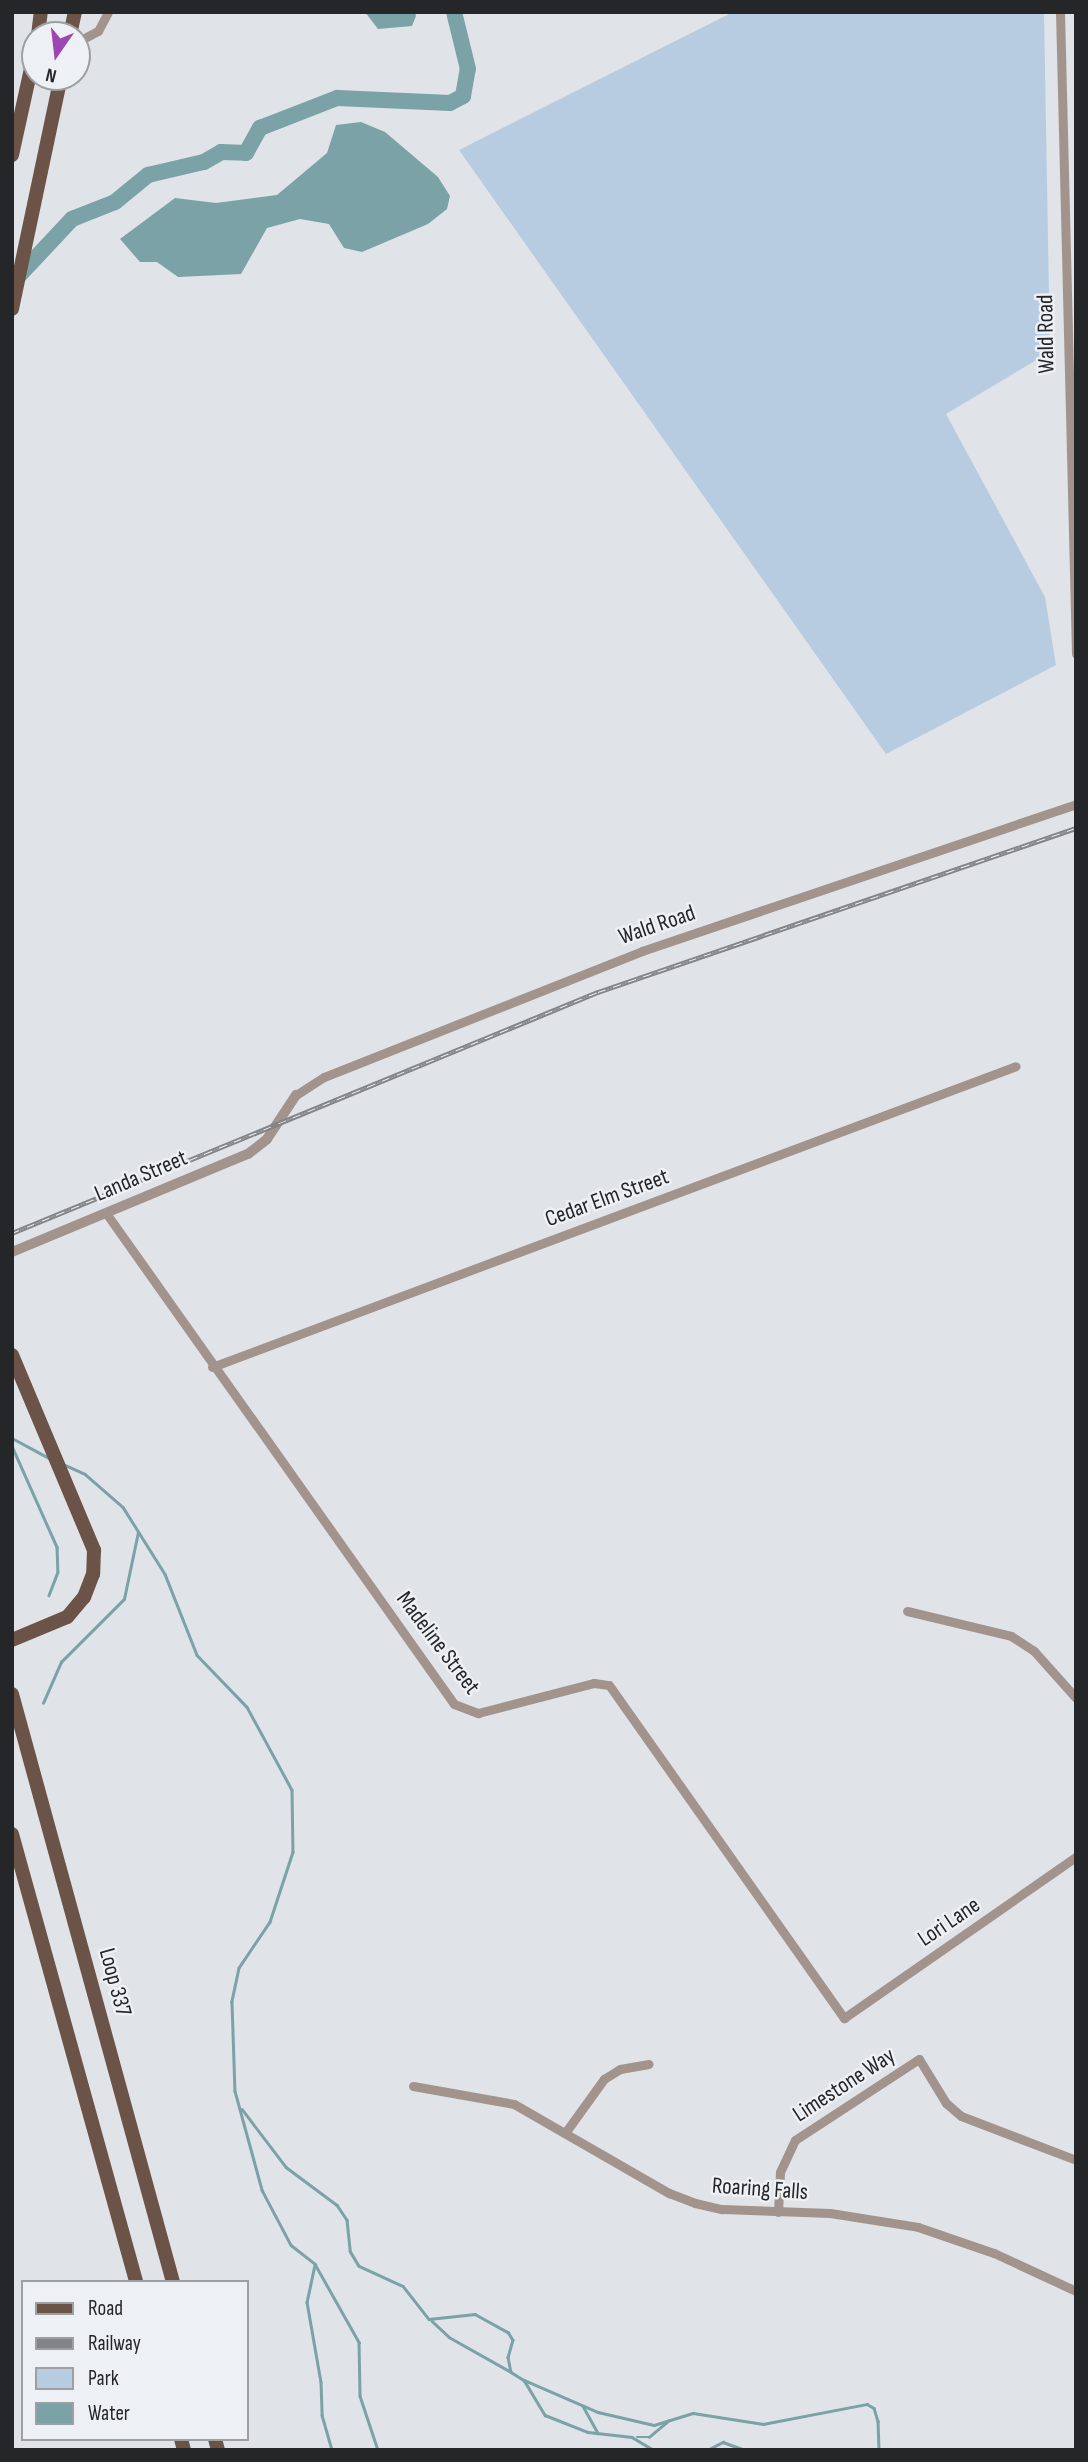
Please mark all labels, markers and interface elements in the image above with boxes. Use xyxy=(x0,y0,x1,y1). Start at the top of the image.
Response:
north arrow xyxy=(21,21,91,91)
text: N xyxy=(44,63,59,87)
street label: Wald Road xyxy=(1032,294,1060,374)
street label: Wald Road xyxy=(615,899,699,951)
street label: Landa Street xyxy=(91,1144,191,1208)
street label: Cedar Elm Street xyxy=(541,1163,673,1233)
street label: Madeline Street xyxy=(390,1586,486,1700)
street label: Lori Lane xyxy=(913,1891,985,1953)
street label: Loop 337 xyxy=(93,1945,137,2019)
street label: Limestone Way xyxy=(788,2042,900,2128)
street label: Roaring Falls xyxy=(711,2172,809,2206)
legend xyxy=(21,2280,248,2441)
text: Road xyxy=(88,2296,123,2321)
text: Railway xyxy=(88,2331,141,2356)
text: Park xyxy=(88,2366,119,2391)
text: Water xyxy=(88,2401,130,2426)

